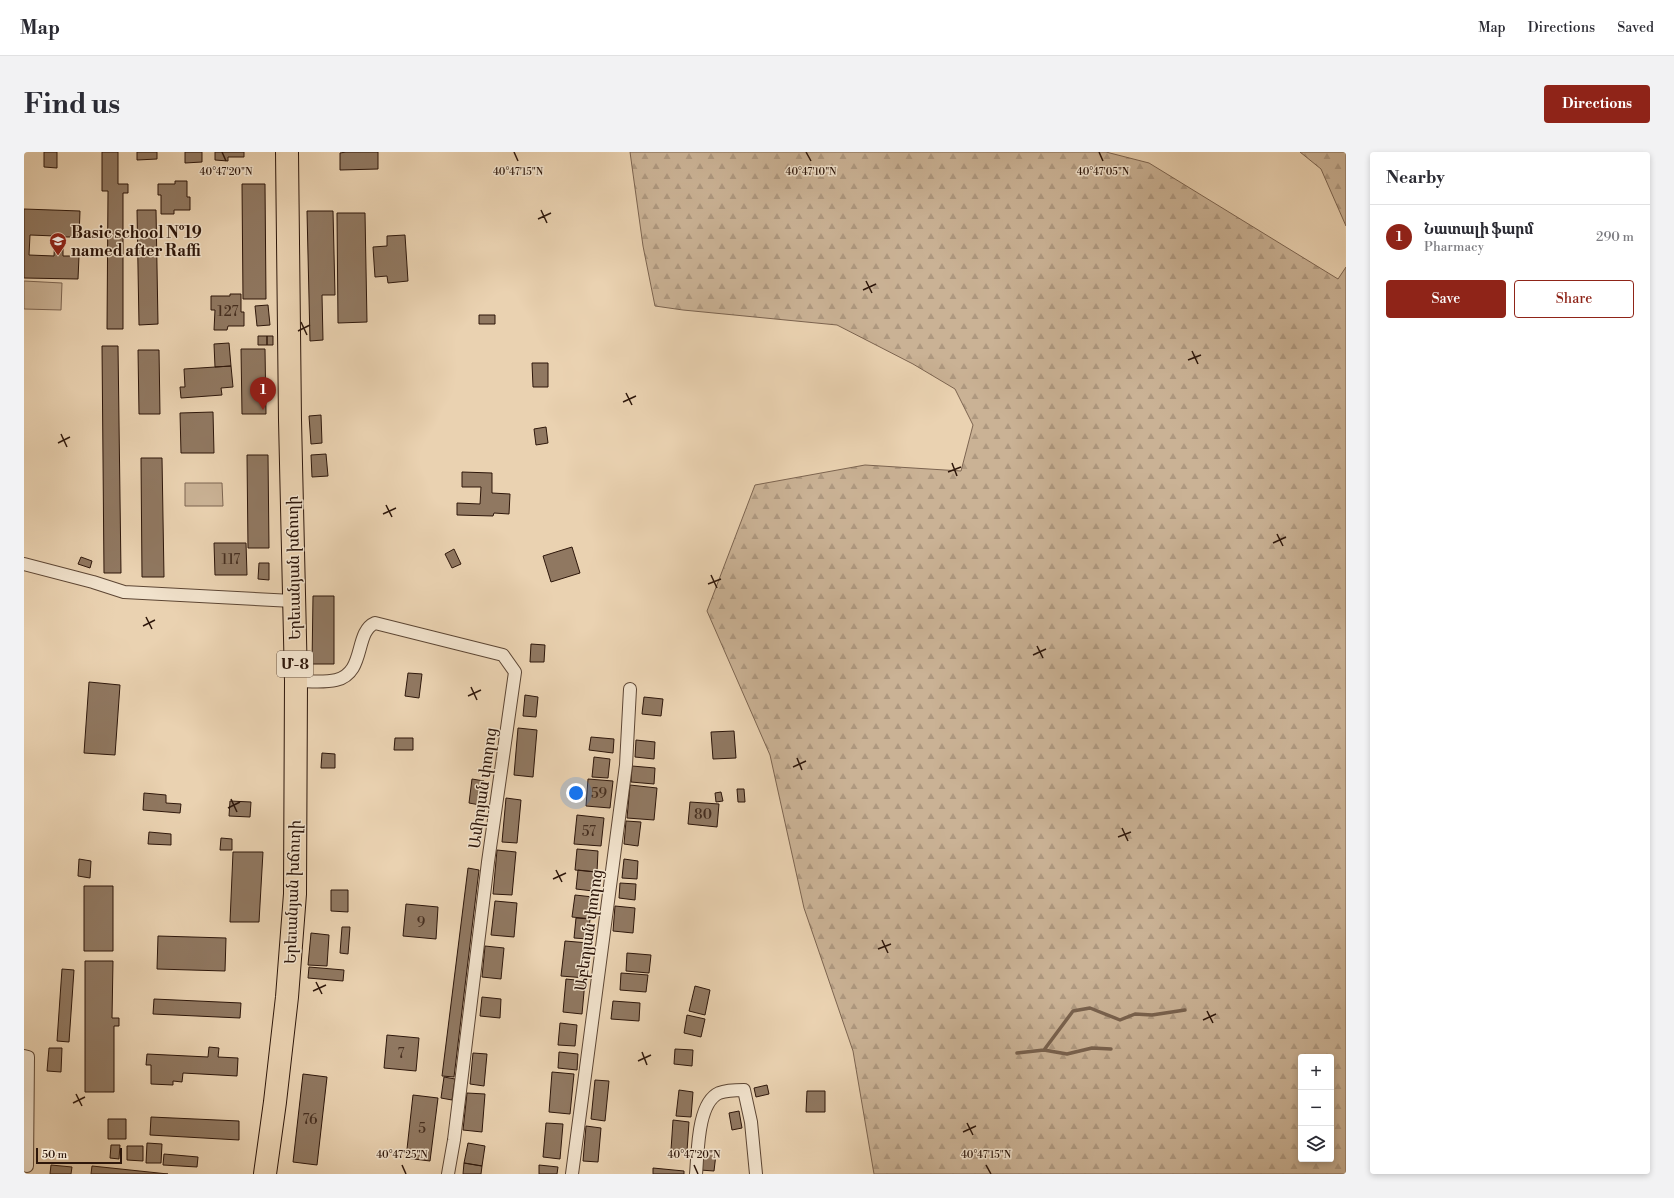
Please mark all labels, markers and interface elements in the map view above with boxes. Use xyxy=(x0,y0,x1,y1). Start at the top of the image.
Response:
text: Map xyxy=(20,16,60,40)
text: Map xyxy=(1478,19,1506,37)
text: Directions xyxy=(1528,19,1595,37)
text: Saved xyxy=(1617,19,1654,37)
button: Directions xyxy=(1544,85,1650,123)
text: Find us xyxy=(24,87,120,122)
text: 40°47'20"N xyxy=(200,166,253,178)
text: 40°47'15"N xyxy=(493,166,544,178)
text: 40°47'10"N xyxy=(785,166,837,178)
text: 40°47'05"N xyxy=(1077,166,1130,178)
text: Nearby xyxy=(1386,167,1445,189)
text: Նատալի ֆարմ xyxy=(1424,220,1533,239)
place label: Basic school №19 named after Raffi xyxy=(71,223,202,261)
text: 1 xyxy=(1396,229,1402,245)
text: 290 m xyxy=(1596,229,1634,245)
school or university icon: Basic school №19 named after Raffi xyxy=(48,231,68,256)
text: Pharmacy xyxy=(1424,239,1484,255)
button: Save xyxy=(1386,280,1506,318)
button: Share xyxy=(1514,280,1634,318)
house number: 127 xyxy=(217,303,239,321)
pin: 1 xyxy=(250,377,276,410)
street label: Երեւանյան խճուղի xyxy=(283,496,305,640)
house number: 117 xyxy=(222,551,240,569)
road number: Մ-8 xyxy=(277,651,313,677)
street label: Ամիրյան փողոց xyxy=(465,726,501,850)
your location xyxy=(566,783,586,803)
house number: 59 xyxy=(591,785,607,803)
house number: 80 xyxy=(694,806,712,824)
street label: Երեւանյան խճուղի xyxy=(280,820,306,964)
house number: 57 xyxy=(582,823,596,841)
street label: Աբեղյան փողոց xyxy=(571,868,607,992)
house number: 9 xyxy=(417,914,425,932)
house number: 7 xyxy=(397,1045,405,1063)
map controls xyxy=(1298,1054,1334,1162)
button: + xyxy=(1298,1054,1334,1090)
button: − xyxy=(1298,1090,1334,1126)
house number: 76 xyxy=(302,1111,318,1129)
house number: 5 xyxy=(418,1120,426,1138)
button: layers xyxy=(1298,1126,1334,1162)
scale bar xyxy=(36,1146,122,1165)
text: 50 m xyxy=(42,1148,67,1162)
text: 40°47'25"N xyxy=(376,1149,428,1161)
text: 40°47'20"N xyxy=(668,1149,721,1161)
text: 40°47'15"N xyxy=(961,1149,1012,1161)

